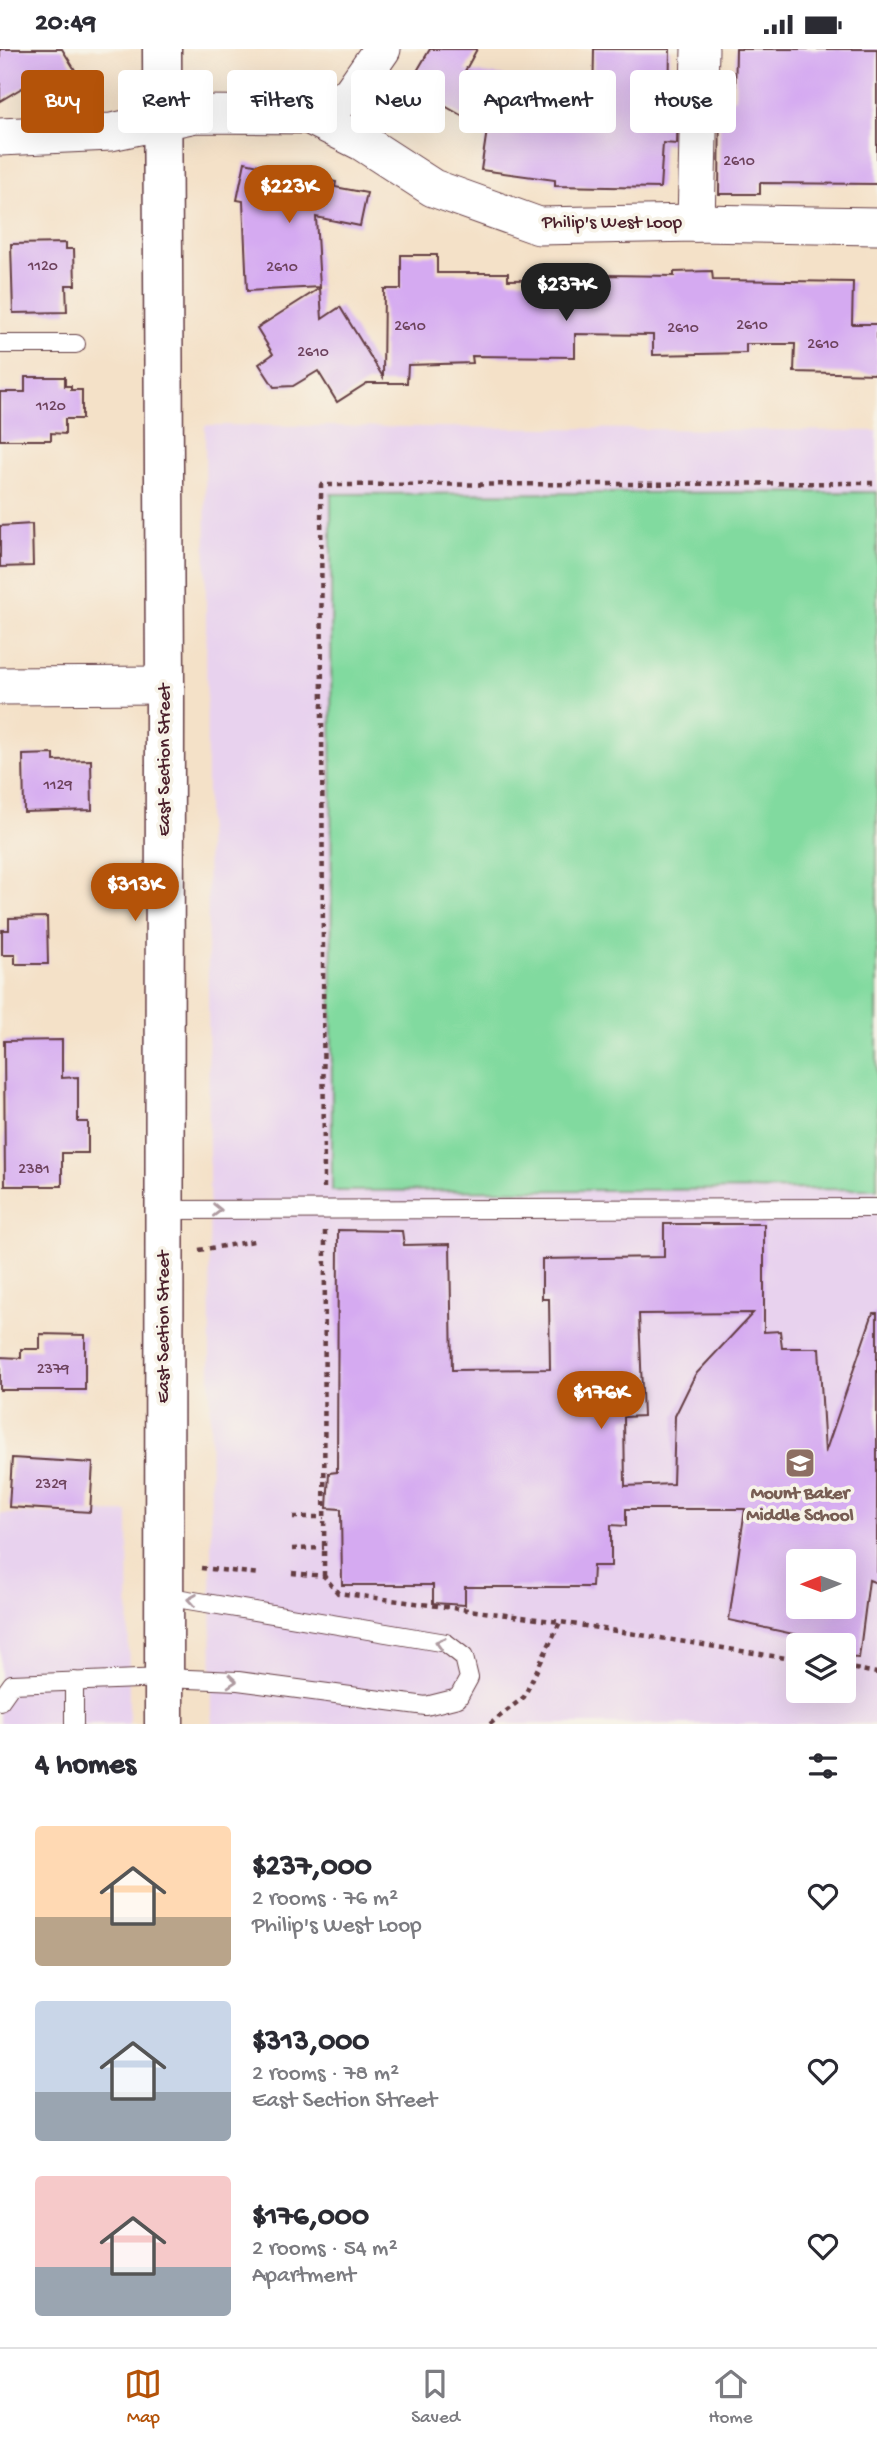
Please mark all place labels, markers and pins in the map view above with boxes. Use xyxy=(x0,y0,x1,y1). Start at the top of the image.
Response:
pin: $223K xyxy=(240,165,338,225)
pin: $237K xyxy=(517,264,615,323)
pin: $313K xyxy=(86,863,184,923)
pin: $176K xyxy=(552,1371,650,1431)
school or university icon: Mount Baker Middle School xyxy=(783,1446,817,1480)
place label: Mount Baker Middle School xyxy=(746,1483,854,1528)

